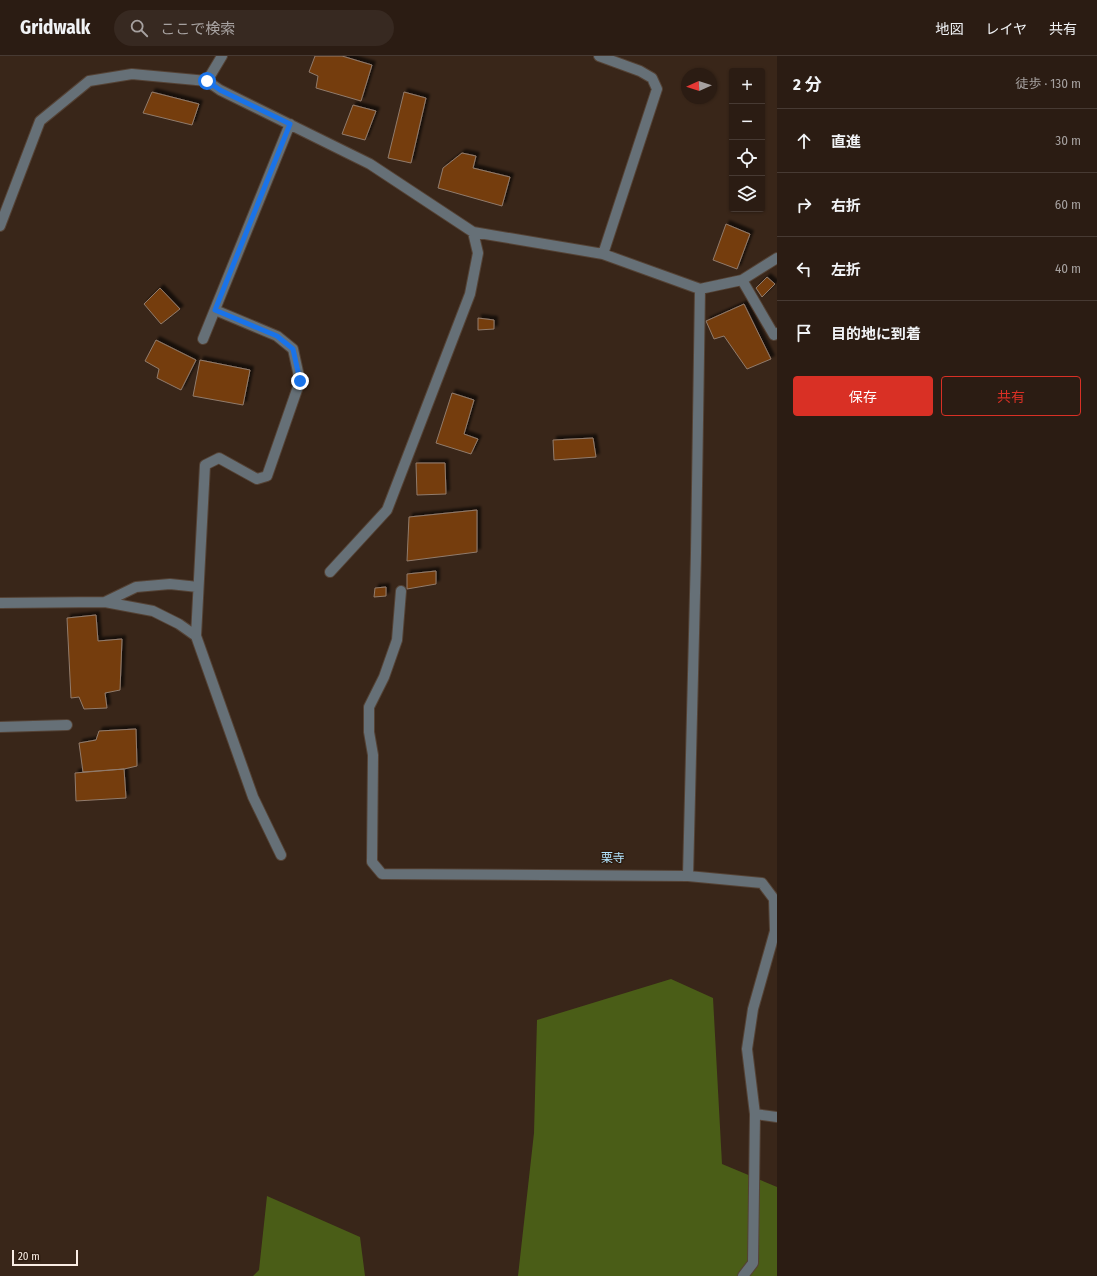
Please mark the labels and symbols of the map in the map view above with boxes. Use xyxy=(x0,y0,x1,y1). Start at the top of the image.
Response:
north arrow xyxy=(681,68,717,104)
route start xyxy=(198,72,216,90)
route end xyxy=(291,372,309,390)
district label: 栗寺 xyxy=(601,851,625,865)
scale bar xyxy=(12,1248,78,1267)

